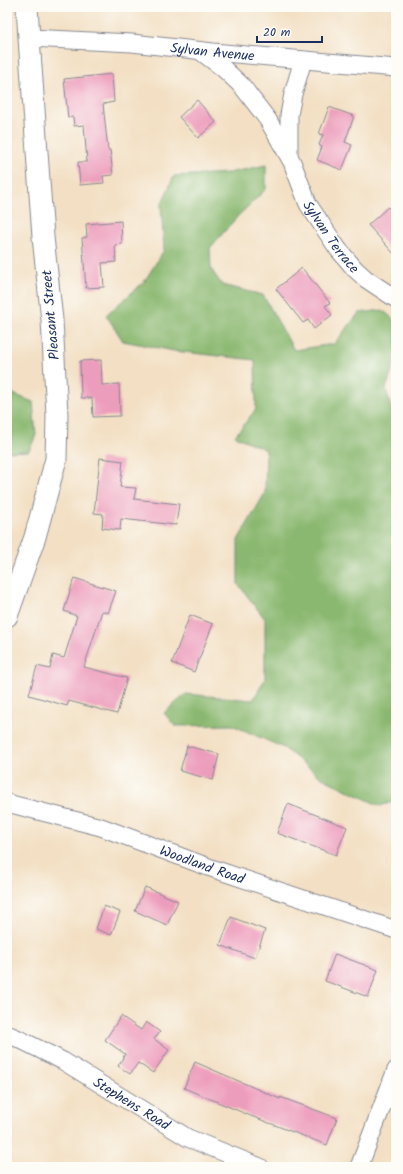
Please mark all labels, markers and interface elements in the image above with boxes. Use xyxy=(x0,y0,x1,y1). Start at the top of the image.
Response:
scale bar xyxy=(257,18,322,44)
text: 20 m xyxy=(263,23,291,42)
street label: Sylvan Avenue xyxy=(169,37,256,68)
street label: Sylvan Terrace xyxy=(297,196,365,279)
street label: Pleasant Street xyxy=(36,268,66,361)
street label: Woodland Road xyxy=(156,840,248,891)
street label: Stephens Road xyxy=(89,1072,175,1137)

